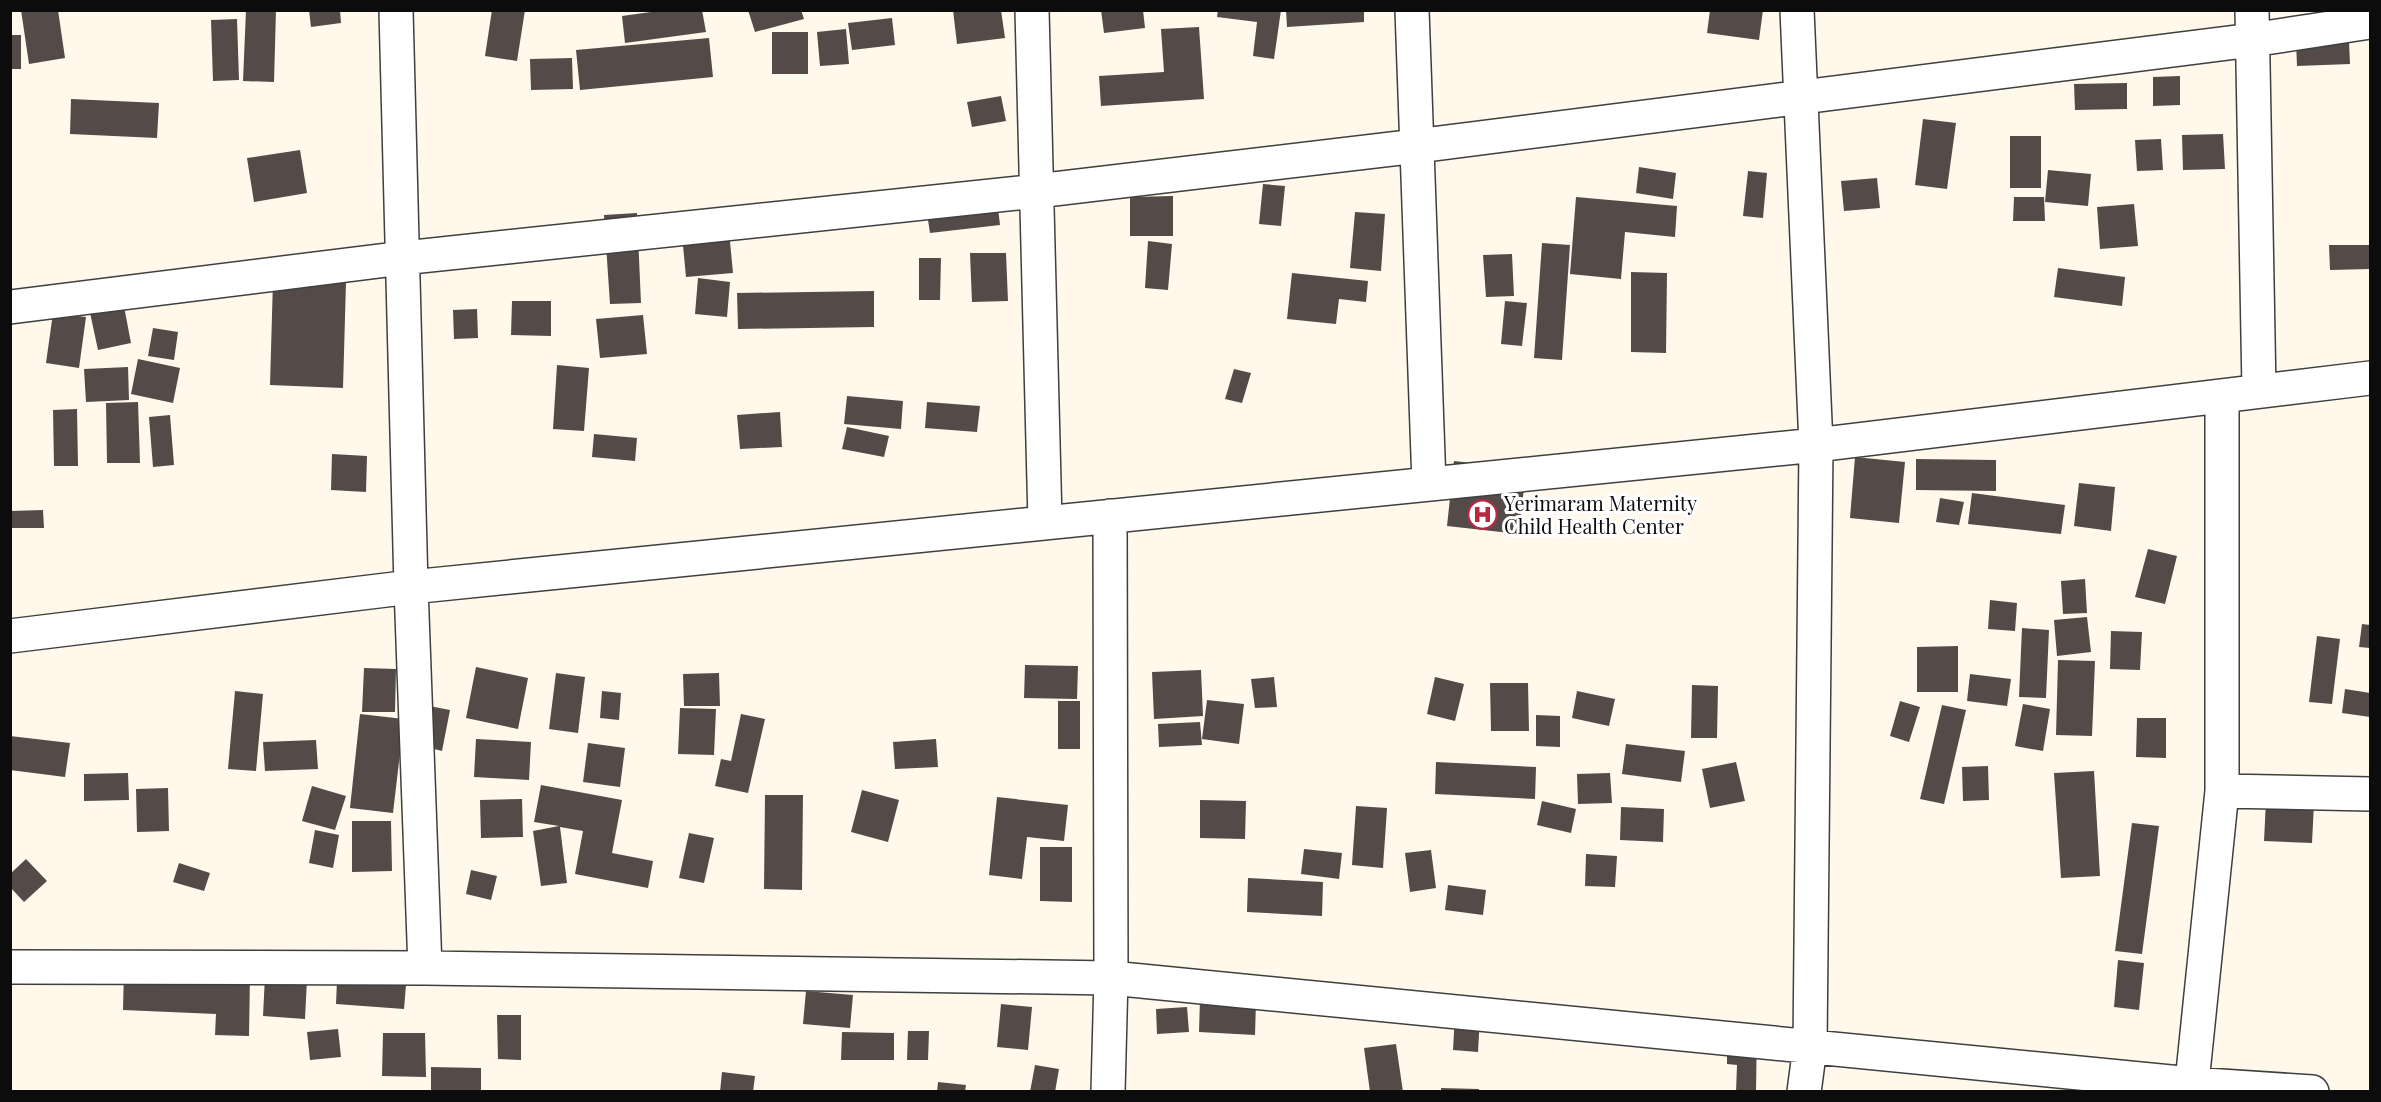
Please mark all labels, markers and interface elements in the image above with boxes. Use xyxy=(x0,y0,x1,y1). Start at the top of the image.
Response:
place label: Yerimaram Maternity Child Health Center xyxy=(1503,489,1697,539)
hospital icon: Yerimaram Maternity Child Health Center xyxy=(1467,498,1499,530)

